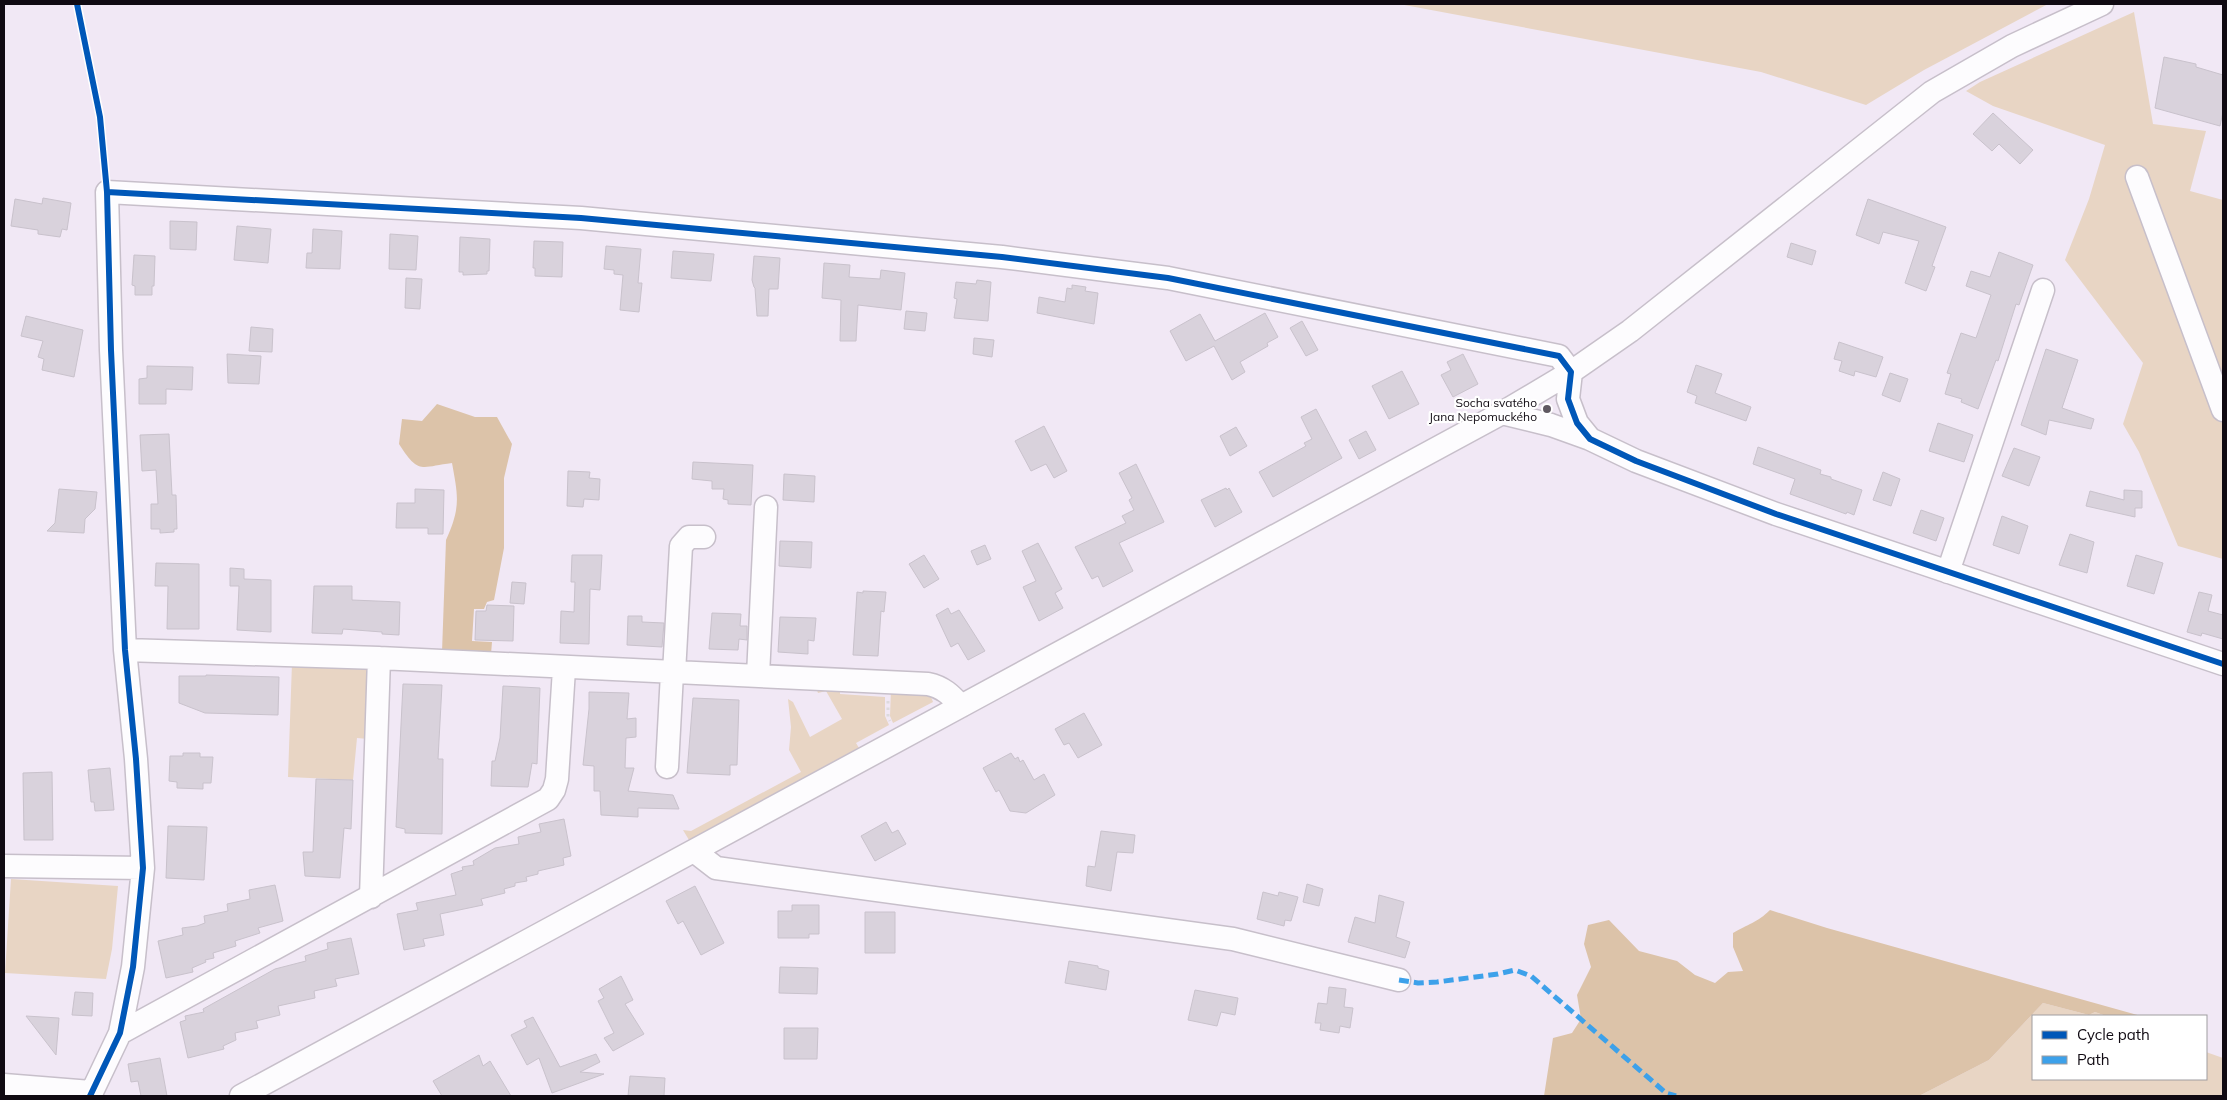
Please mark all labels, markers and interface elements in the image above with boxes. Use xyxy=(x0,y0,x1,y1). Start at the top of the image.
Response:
place label: Socha svatého Jana Nepomuckého xyxy=(1429,395,1537,424)
marker: Socha svatého Jana Nepomuckého xyxy=(1541,403,1553,415)
legend xyxy=(2032,1015,2207,1080)
text: Cycle path xyxy=(2077,1025,2150,1044)
text: Path xyxy=(2077,1050,2109,1069)

